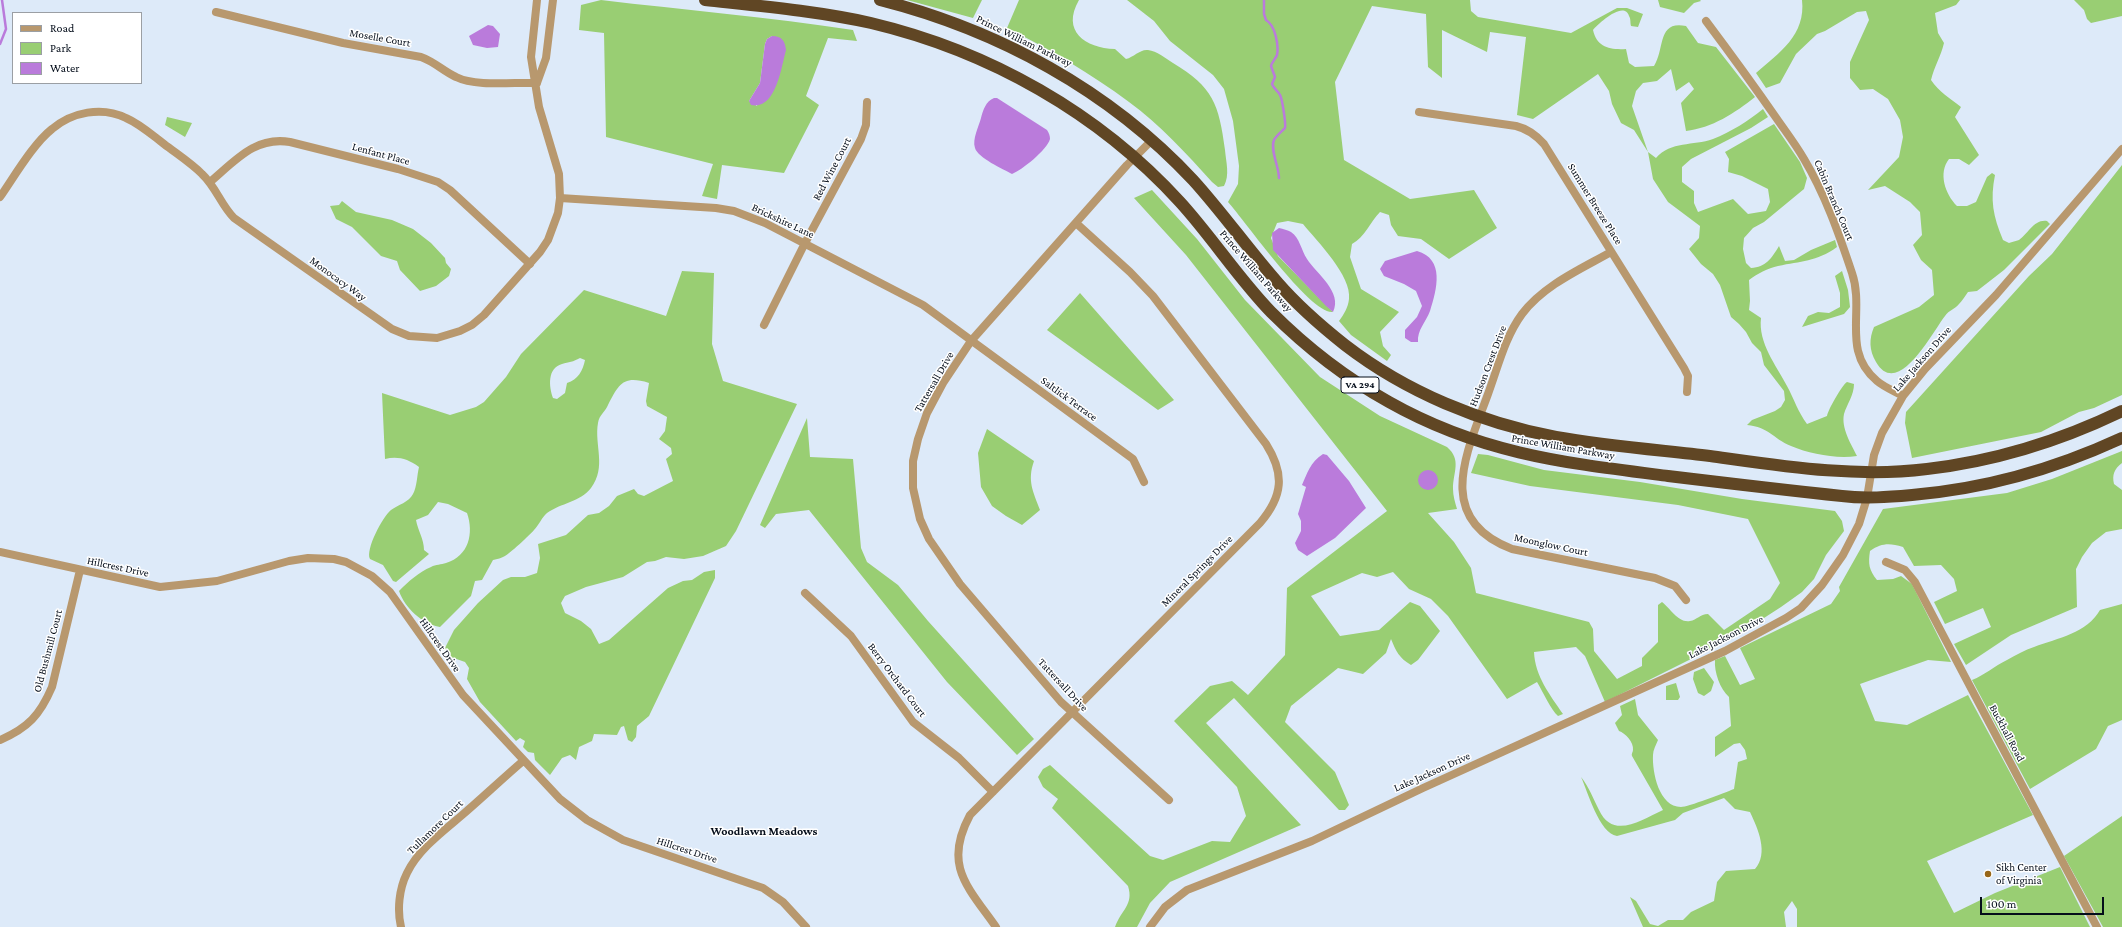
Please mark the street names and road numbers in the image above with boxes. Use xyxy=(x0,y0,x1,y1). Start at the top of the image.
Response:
street label: Prince William Parkway xyxy=(974,12,1074,70)
street label: Moselle Court xyxy=(348,26,412,50)
street label: Red Wine Court xyxy=(810,135,854,203)
street label: Lenfant Place xyxy=(351,140,411,168)
street label: Cabin Branch Court xyxy=(1811,158,1857,242)
street label: Summer Breeze Place xyxy=(1565,161,1625,247)
street label: Brickshire Lane xyxy=(750,201,816,241)
street label: Prince William Parkway xyxy=(1217,227,1295,315)
street label: Monocacy Way xyxy=(307,254,369,304)
street label: Hudson Crest Drive xyxy=(1467,324,1509,408)
street label: Lake Jackson Drive xyxy=(1890,324,1954,394)
street label: Tattersall Drive xyxy=(911,349,957,415)
street label: Saltlick Terrace xyxy=(1038,374,1100,424)
road number: VA 294 xyxy=(1341,377,1379,393)
street label: Prince William Parkway xyxy=(1510,431,1616,463)
street label: Moonglow Court xyxy=(1513,531,1589,559)
street label: Mineral Springs Drive xyxy=(1159,533,1235,609)
street label: Hillcrest Drive xyxy=(86,554,150,580)
street label: Old Bushmill Court xyxy=(31,608,65,694)
street label: Lake Jackson Drive xyxy=(1686,612,1766,662)
street label: Hillcrest Drive xyxy=(417,615,463,675)
street label: Berry Orchard Court xyxy=(865,640,929,720)
street label: Tattersall Drive xyxy=(1035,656,1091,714)
street label: Buckhall Road xyxy=(1986,702,2028,764)
street label: Lake Jackson Drive xyxy=(1392,749,1472,795)
street label: Tullamore Court xyxy=(404,797,466,857)
street label: Hillcrest Drive xyxy=(655,834,719,866)

